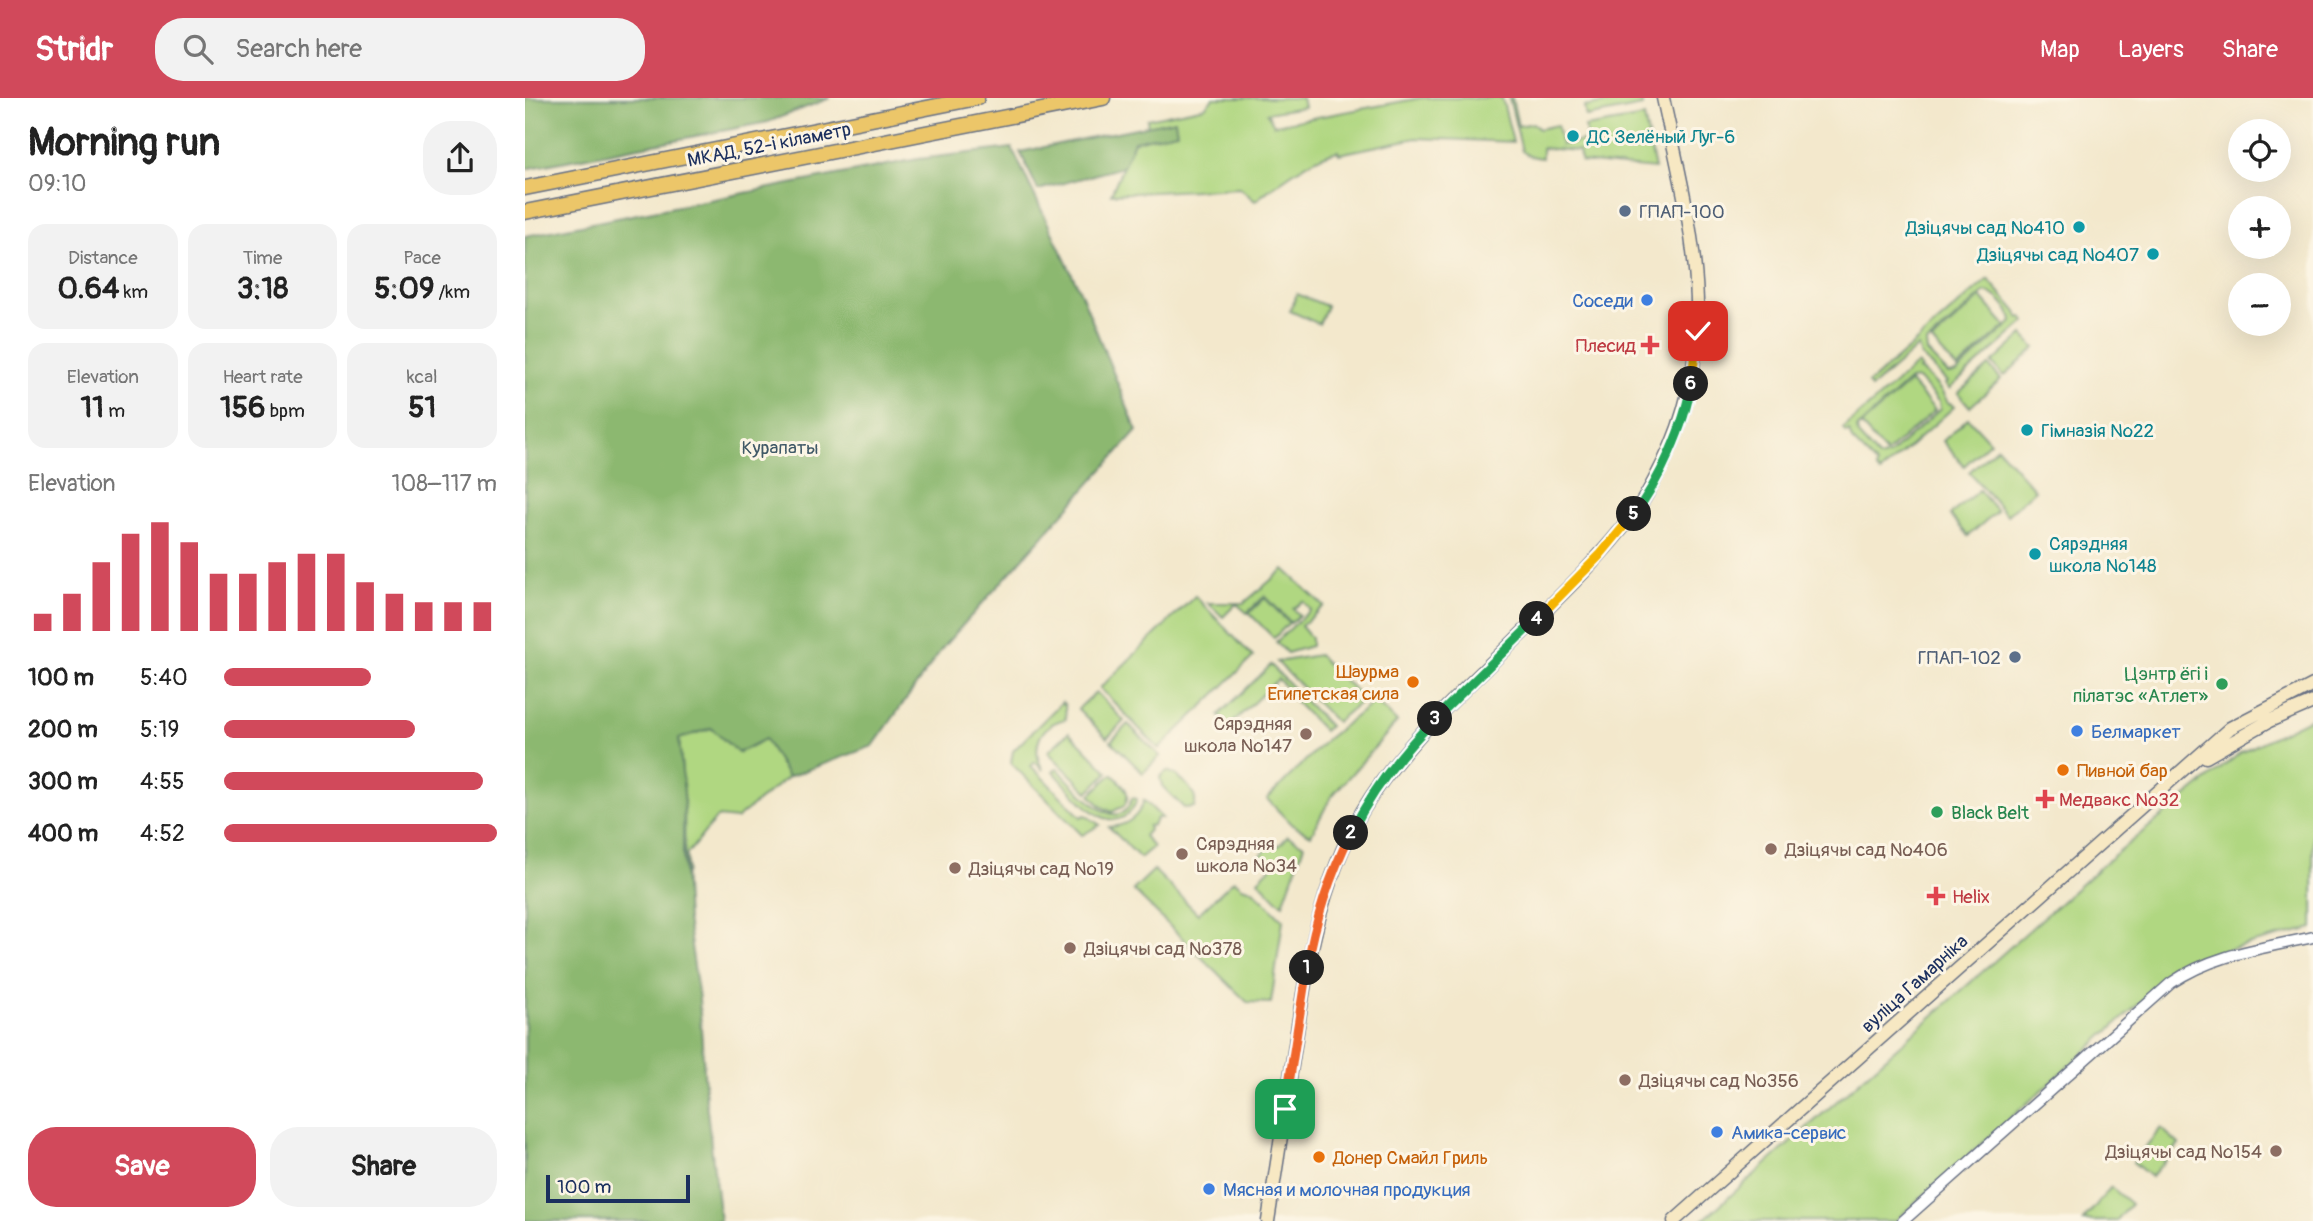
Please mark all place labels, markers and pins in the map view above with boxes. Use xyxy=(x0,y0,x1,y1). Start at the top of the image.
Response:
place label: ДС Зелёный Луг-6 xyxy=(1586,125,1735,149)
marker: ДС Зелёный Луг-6 xyxy=(1565,128,1581,144)
place label: ГПАП-100 xyxy=(1639,200,1725,224)
marker: ГПАП-100 xyxy=(1617,203,1633,219)
place label: Дзіцячы сад №410 xyxy=(1905,216,2065,240)
marker: Дзіцячы сад №410 xyxy=(2071,219,2087,235)
place label: Дзіцячы сад №407 xyxy=(1976,243,2139,267)
marker: Дзіцячы сад №407 xyxy=(2145,246,2161,262)
place label: Соседи xyxy=(1572,289,1634,313)
marker: Соседи xyxy=(1639,292,1655,308)
pin xyxy=(1668,301,1728,361)
place label: Плесид xyxy=(1576,334,1637,358)
marker: Плесид xyxy=(1642,337,1658,353)
pin: 6 xyxy=(1673,366,1709,402)
place label: Гімназія №22 xyxy=(2041,419,2154,443)
marker: Гімназія №22 xyxy=(2019,422,2035,438)
pin: 5 xyxy=(1617,496,1651,532)
place label: Сярэдняя школа №148 xyxy=(2049,532,2156,578)
marker: Сярэдняя школа №148 xyxy=(2027,546,2043,562)
pin: 4 xyxy=(1520,602,1555,636)
place label: ГПАП-102 xyxy=(1918,646,2001,670)
marker: ГПАП-102 xyxy=(2007,649,2023,665)
place label: Шаурма Египетская сила xyxy=(1267,660,1399,706)
place label: Цэнтр ёгі і пілатэс «Атлет» xyxy=(2073,662,2208,708)
marker: Шаурма Египетская сила xyxy=(1405,674,1421,690)
marker: Цэнтр ёгі і пілатэс «Атлет» xyxy=(2214,676,2230,692)
pin: 3 xyxy=(1417,702,1453,736)
place label: Сярэдняя школа №147 xyxy=(1184,712,1292,758)
place label: Белмаркет xyxy=(2091,720,2181,744)
marker: Белмаркет xyxy=(2069,723,2085,739)
marker: Сярэдняя школа №147 xyxy=(1298,726,1314,742)
place label: Пивной бар xyxy=(2077,759,2168,783)
marker: Пивной бар xyxy=(2055,762,2071,778)
place label: Медвакс №32 xyxy=(2059,788,2179,812)
marker: Медвакс №32 xyxy=(2037,791,2053,807)
place label: Black Belt xyxy=(1951,801,2029,825)
marker: Black Belt xyxy=(1929,804,1945,820)
pin: 2 xyxy=(1333,816,1369,850)
place label: Сярэдняя школа №34 xyxy=(1196,832,1297,878)
place label: Дзіцячы сад №406 xyxy=(1784,838,1948,862)
marker: Дзіцячы сад №406 xyxy=(1763,841,1779,857)
marker: Сярэдняя школа №34 xyxy=(1174,846,1190,862)
place label: Дзіцячы сад №19 xyxy=(968,857,1114,881)
marker: Дзіцячы сад №19 xyxy=(947,860,963,876)
place label: Helix xyxy=(1952,885,1990,909)
marker: Helix xyxy=(1926,886,1946,906)
place label: Дзіцячы сад №378 xyxy=(1083,937,1242,961)
marker: Дзіцячы сад №378 xyxy=(1062,940,1078,956)
pin: 1 xyxy=(1289,950,1325,986)
place label: Дзіцячы сад №356 xyxy=(1638,1069,1799,1093)
marker: Дзіцячы сад №356 xyxy=(1617,1072,1633,1088)
pin xyxy=(1255,1079,1315,1139)
place label: Амика-сервис xyxy=(1731,1121,1847,1145)
marker: Амика-сервис xyxy=(1709,1124,1725,1140)
place label: Дзіцячы сад №154 xyxy=(2104,1140,2262,1164)
marker: Дзіцячы сад №154 xyxy=(2268,1143,2284,1159)
place label: Донер Смайл Гриль xyxy=(1332,1146,1488,1170)
marker: Донер Смайл Гриль xyxy=(1311,1149,1327,1165)
place label: Мясная и молочная продукция xyxy=(1223,1178,1471,1202)
marker: Мясная и молочная продукция xyxy=(1201,1181,1217,1197)

